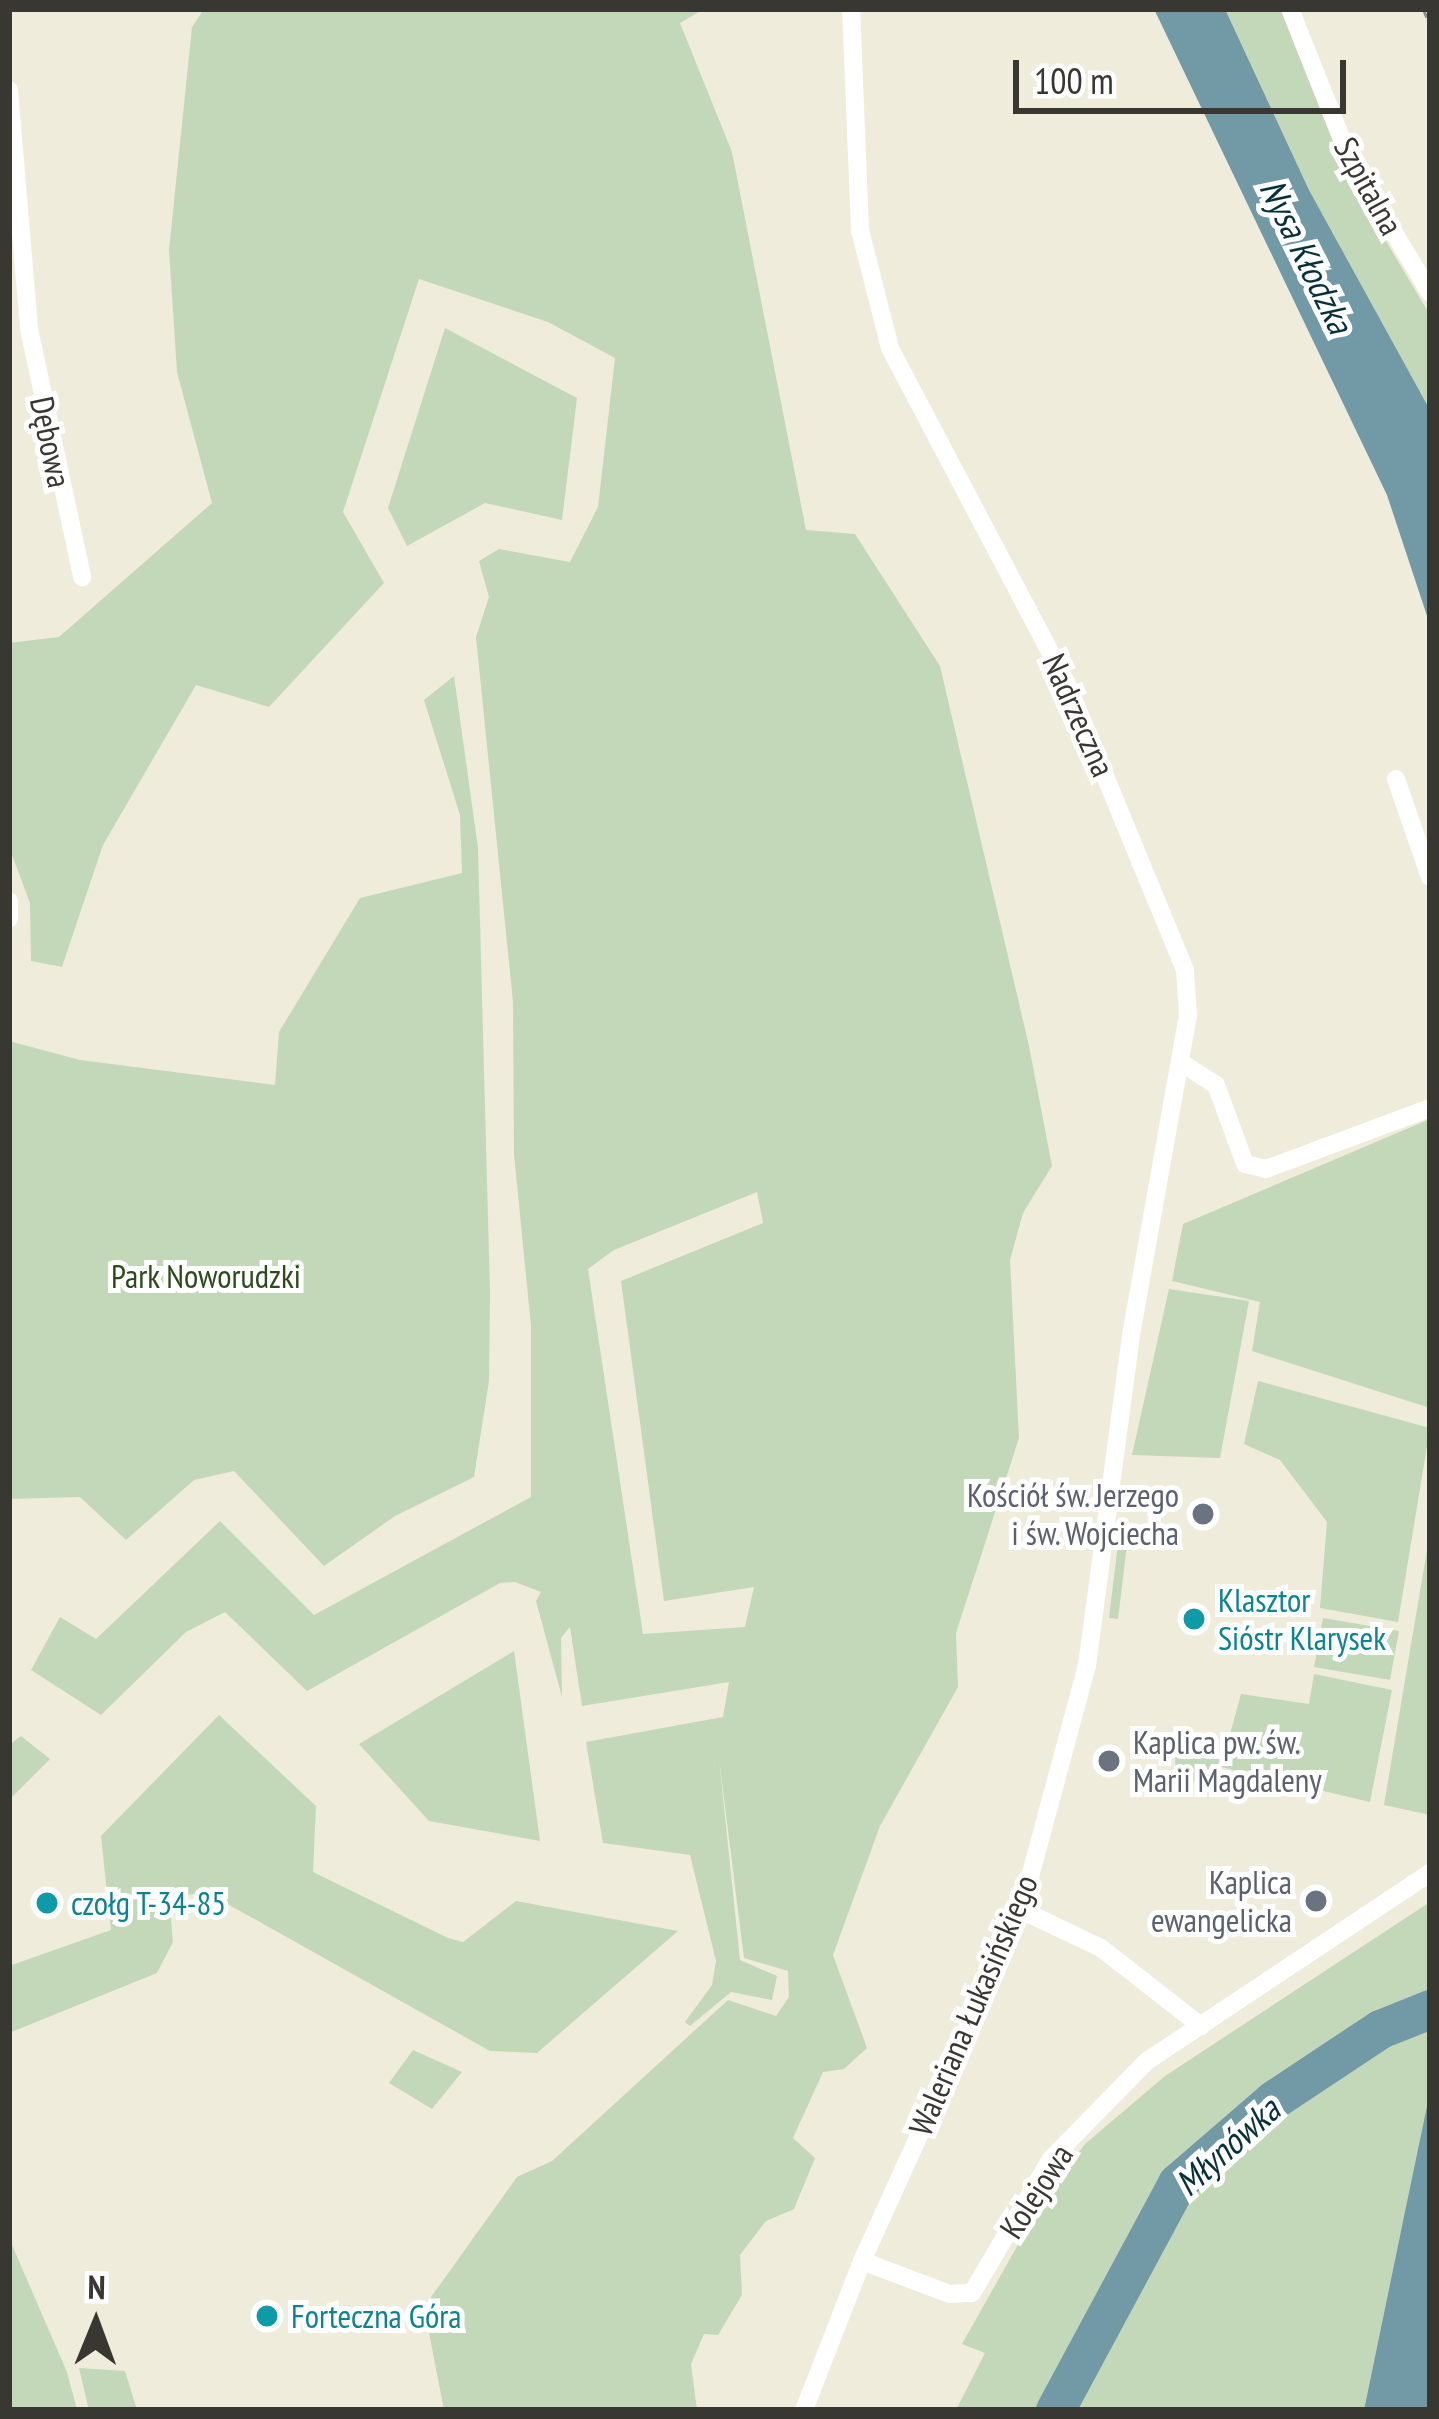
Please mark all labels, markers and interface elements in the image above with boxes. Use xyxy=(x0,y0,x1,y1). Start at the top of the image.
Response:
scale bar xyxy=(1019,36,1352,110)
text: 100 m xyxy=(1034,57,1114,104)
street label: Szpitalna xyxy=(1326,130,1412,242)
water label: Nysa Kłodzka xyxy=(1251,172,1363,340)
street label: Dębowa xyxy=(22,393,80,491)
street label: Nadrzeczna xyxy=(1034,648,1124,782)
park label: Park Noworudzki xyxy=(111,1256,301,1296)
place label: Kościół św. Jerzego i św. Wojciecha xyxy=(965,1475,1179,1553)
marker: Kościół św. Jerzego i św. Wojciecha xyxy=(1190,1501,1216,1527)
place label: Klasztor Sióstr Klarysek xyxy=(1218,1580,1386,1658)
marker: Klasztor Sióstr Klarysek xyxy=(1181,1606,1207,1632)
place label: Kaplica pw. św. Marii Magdaleny xyxy=(1133,1722,1322,1800)
marker: Kaplica pw. św. Marii Magdaleny xyxy=(1096,1748,1122,1774)
place label: Kaplica ewangelicka xyxy=(1151,1862,1292,1940)
street label: Waleriana Łukasińskiego xyxy=(900,1869,1046,2141)
place label: czołg T-34-85 xyxy=(71,1883,227,1923)
marker: Kaplica ewangelicka xyxy=(1303,1888,1329,1914)
marker: czołg T-34-85 xyxy=(34,1890,60,1916)
water label: Młynówka xyxy=(1166,2088,1288,2204)
street label: Kolejowa xyxy=(991,2136,1081,2246)
north arrow xyxy=(36,2263,156,2383)
text: N xyxy=(87,2265,106,2308)
place label: Forteczna Góra xyxy=(291,2296,462,2336)
marker: Forteczna Góra xyxy=(254,2303,280,2329)

